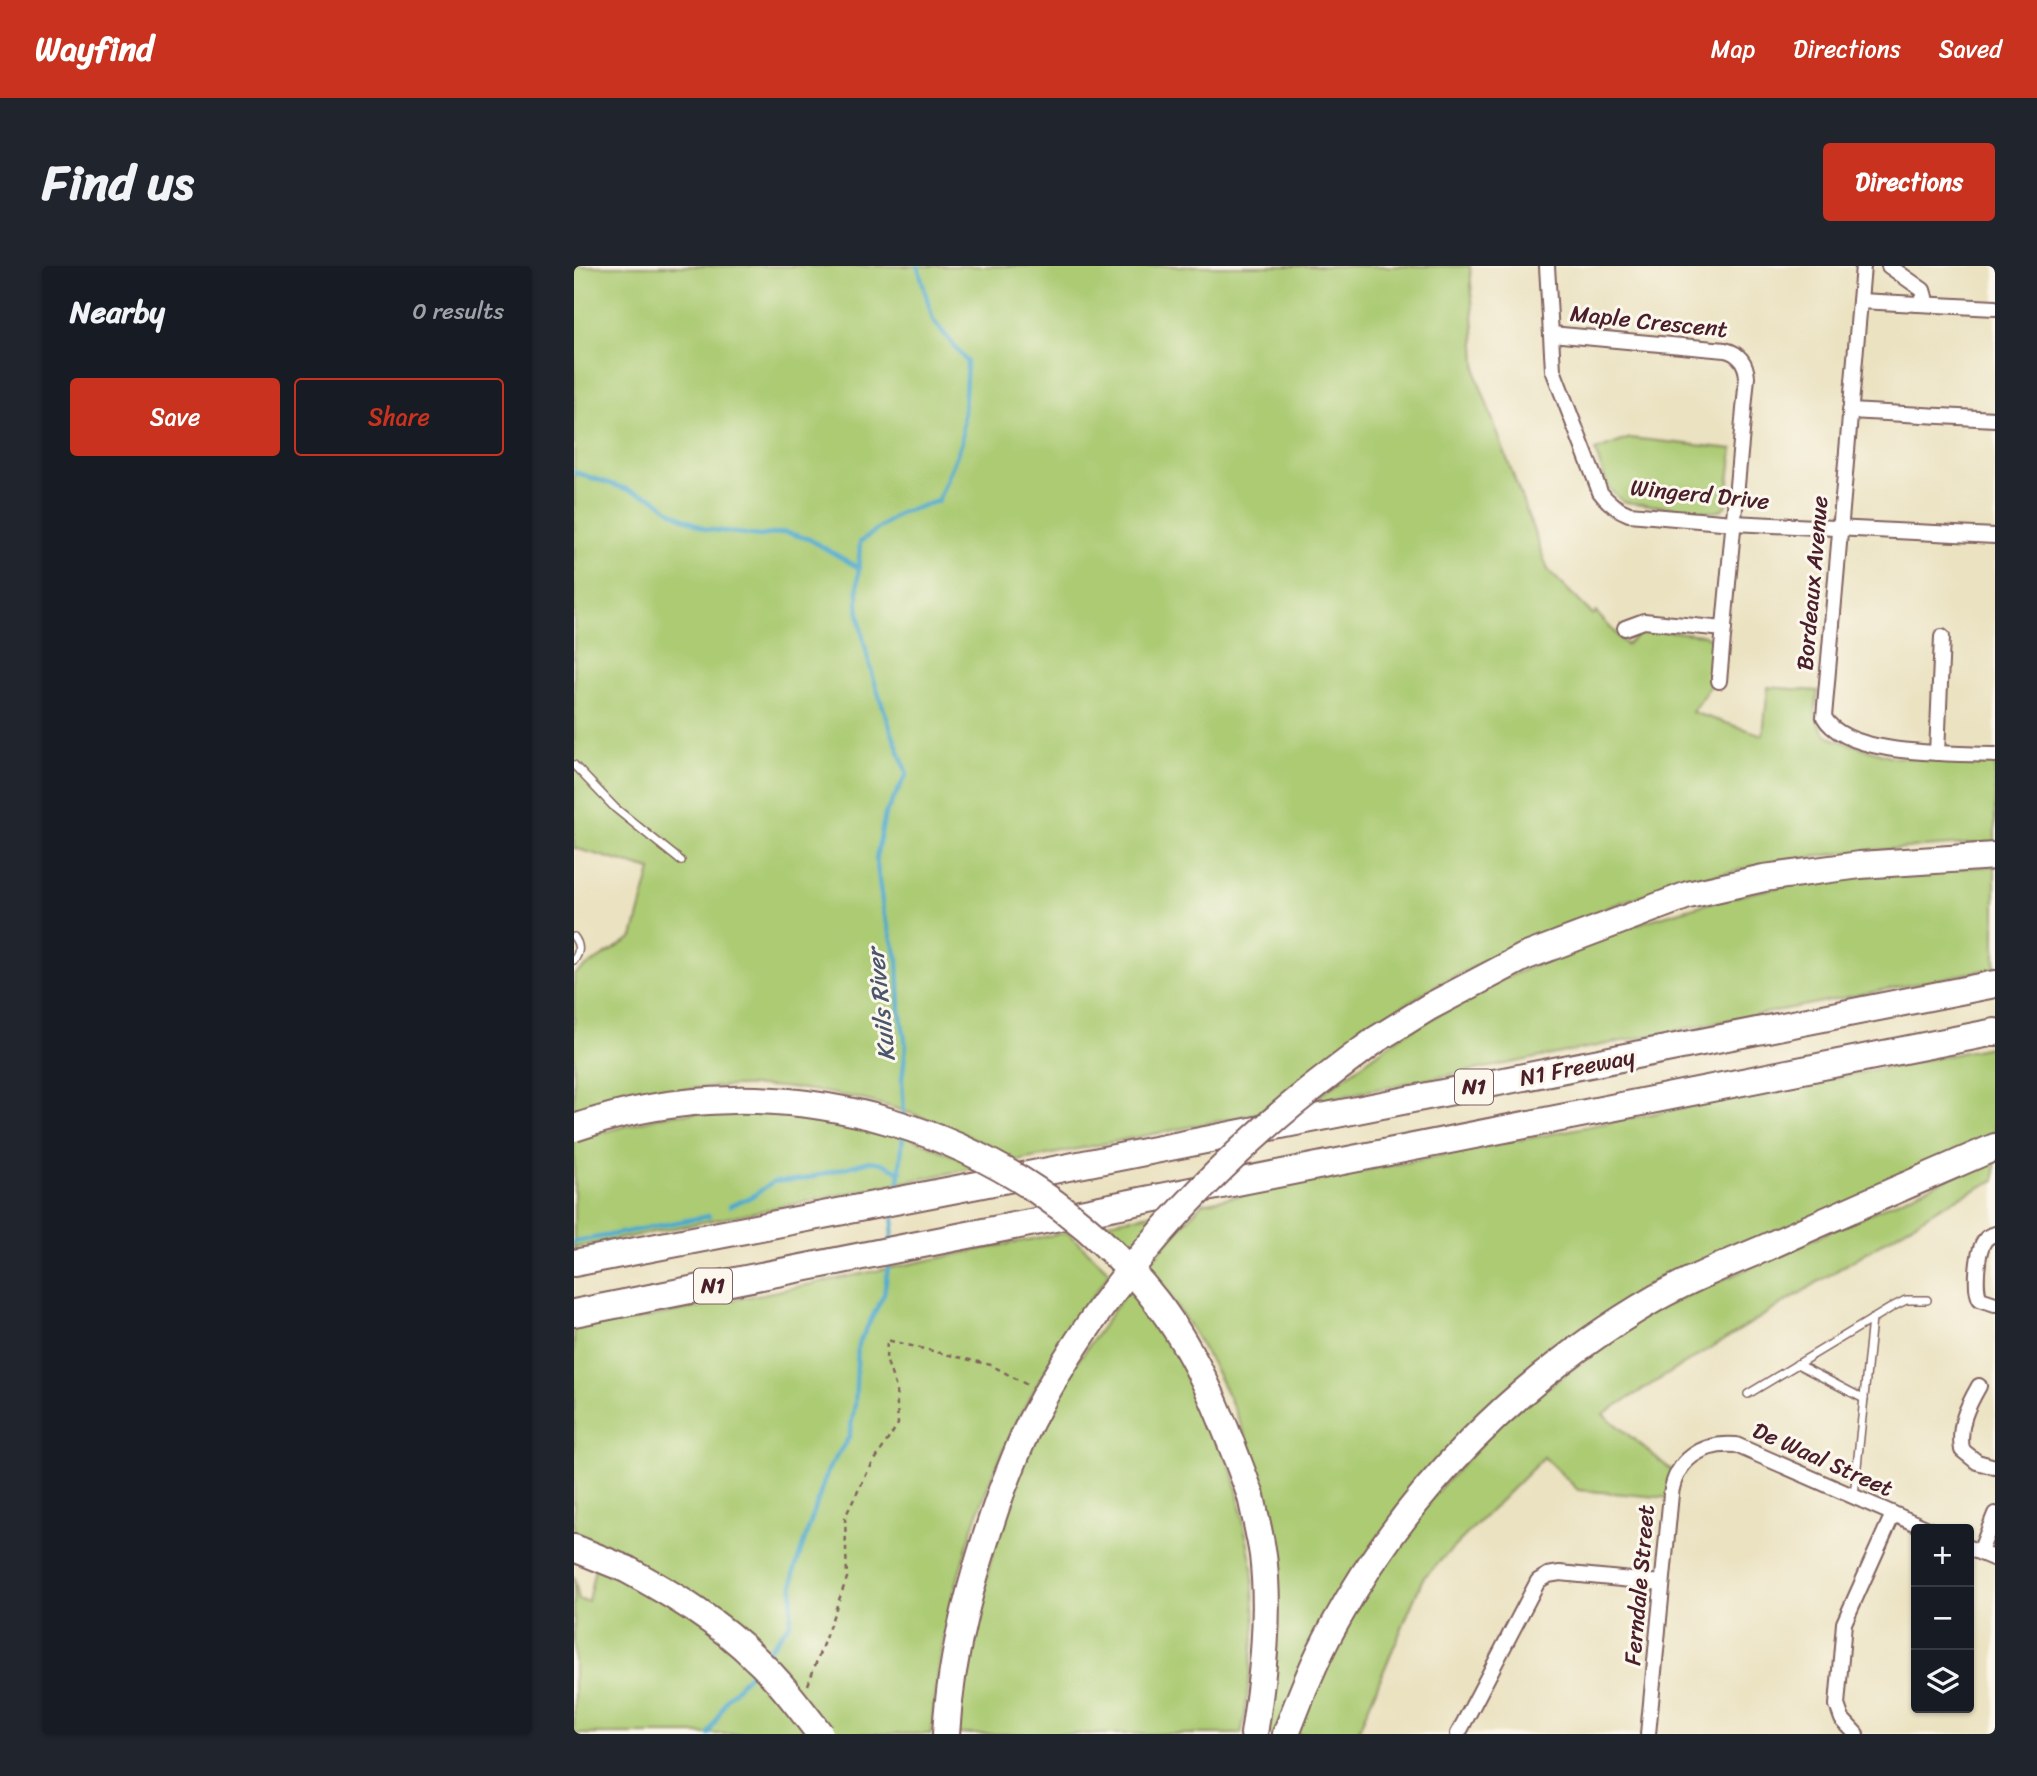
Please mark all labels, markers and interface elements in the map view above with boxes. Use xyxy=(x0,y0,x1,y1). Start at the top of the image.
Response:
text: Wayfind xyxy=(35,20,154,78)
text: Map xyxy=(1711,28,1755,70)
text: Directions xyxy=(1793,28,1901,70)
text: Saved xyxy=(1939,28,2002,70)
text: Find us xyxy=(42,139,194,226)
button: Directions xyxy=(1823,143,1995,221)
text: Nearby xyxy=(70,285,165,339)
text: 0 results xyxy=(412,291,504,332)
street label: Maple Crescent xyxy=(1568,293,1730,350)
button: Save xyxy=(70,378,280,456)
button: Share xyxy=(294,378,504,456)
street label: Wingerd Drive xyxy=(1628,467,1772,522)
street label: Bordeaux Avenue xyxy=(1784,494,1841,672)
water label: Kuils River xyxy=(854,943,908,1063)
street label: N1 Freeway xyxy=(1516,1036,1638,1099)
road number: N1 xyxy=(1455,1070,1493,1104)
road number: N1 xyxy=(694,1268,732,1304)
street label: De Waal Street xyxy=(1746,1410,1900,1509)
street label: Ferndale Street xyxy=(1612,1503,1667,1667)
map controls xyxy=(1911,1524,1974,1713)
button: + xyxy=(1911,1524,1974,1587)
button: − xyxy=(1911,1587,1974,1650)
button: layers xyxy=(1911,1650,1974,1713)

